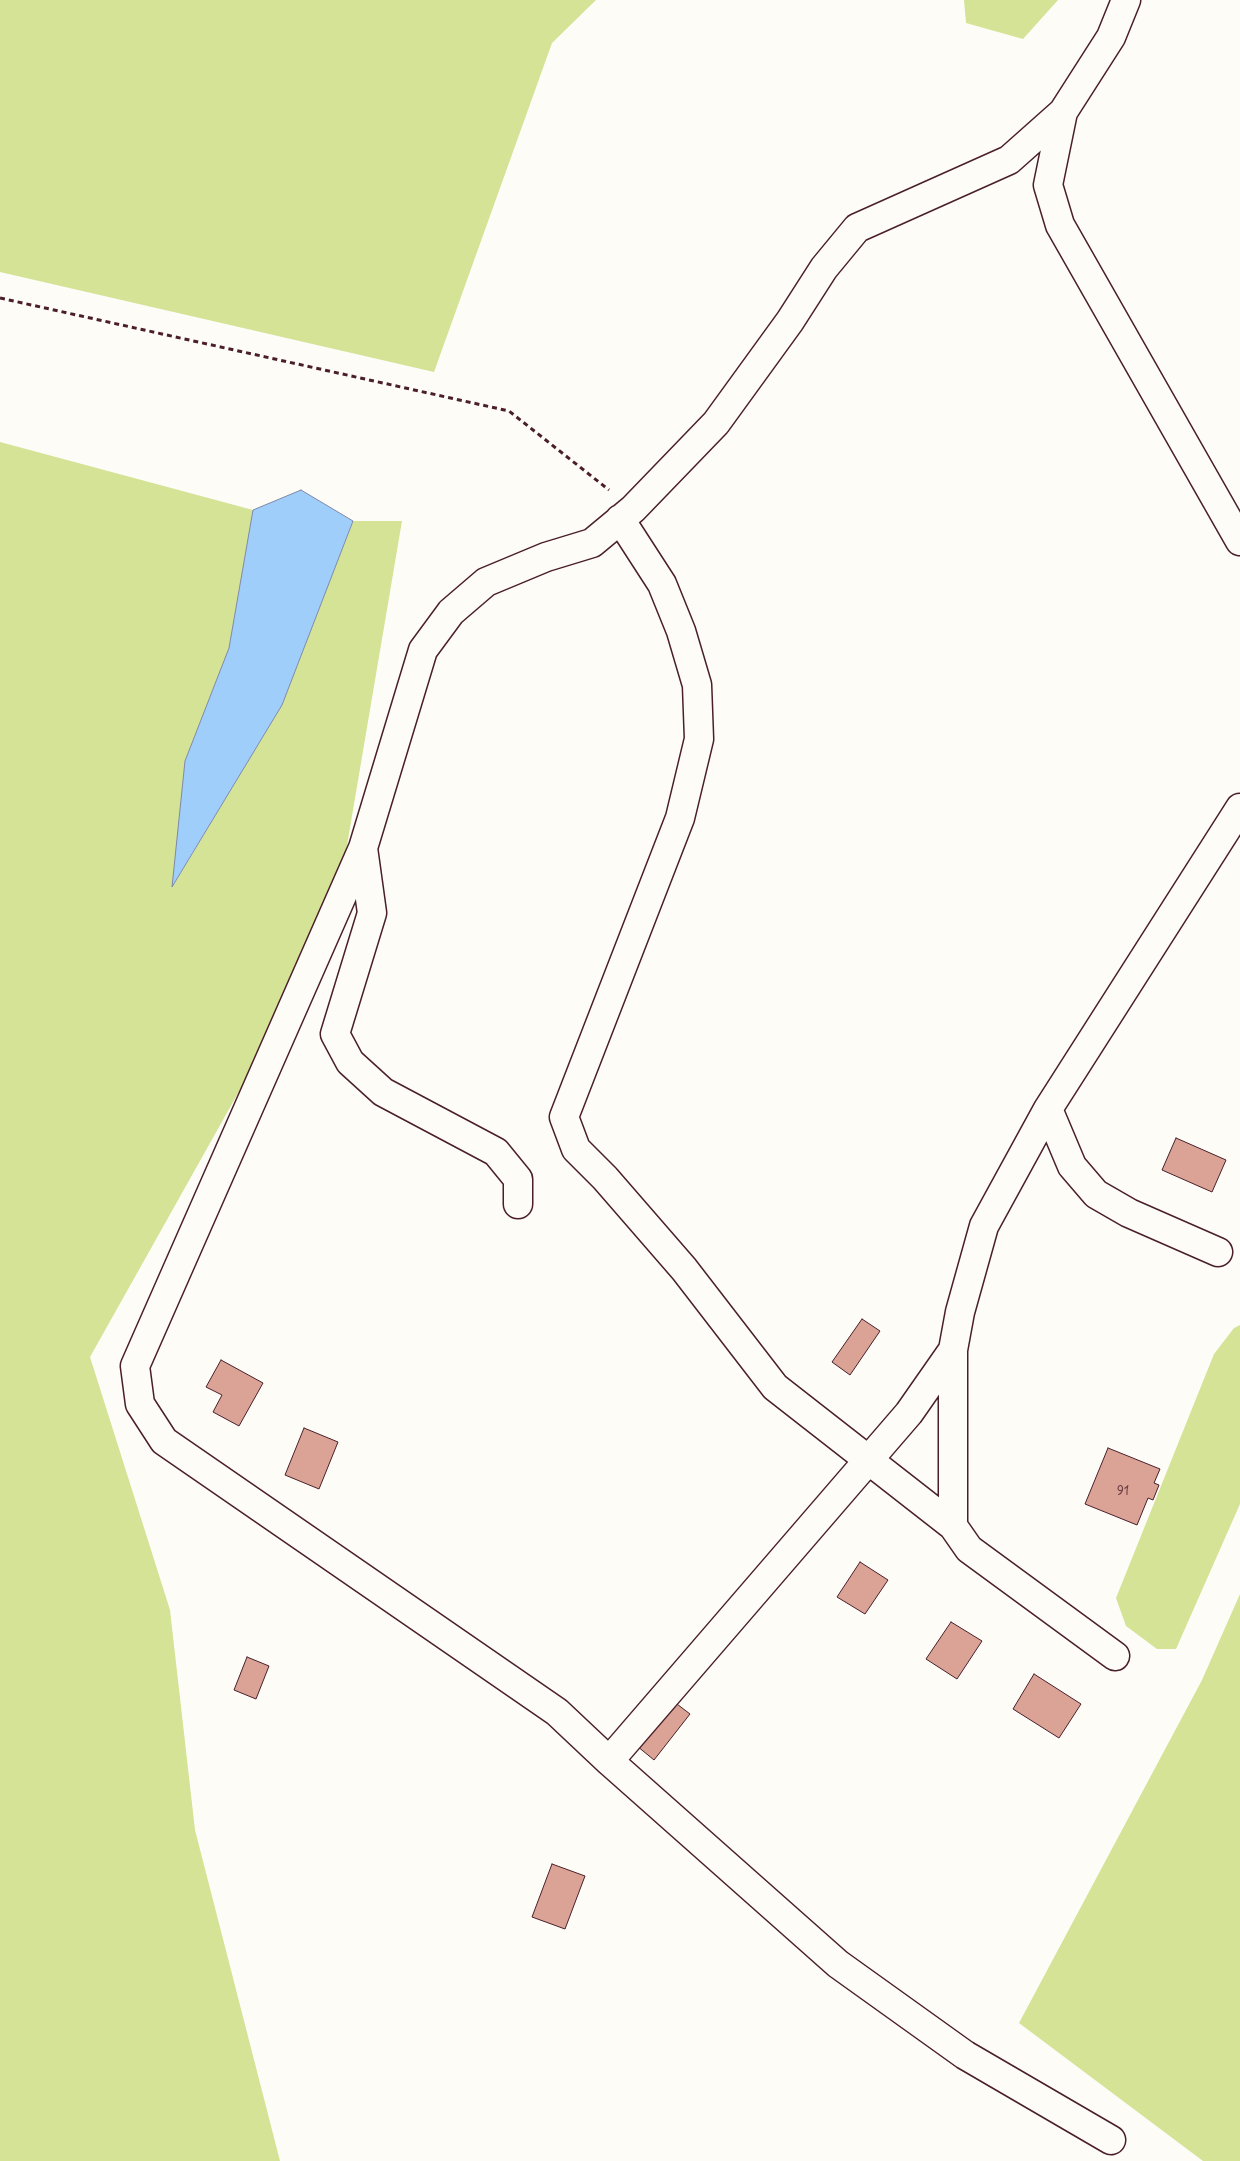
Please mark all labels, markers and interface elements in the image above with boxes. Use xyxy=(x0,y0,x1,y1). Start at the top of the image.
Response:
house number: 91 xyxy=(1117,1485,1129,1499)

